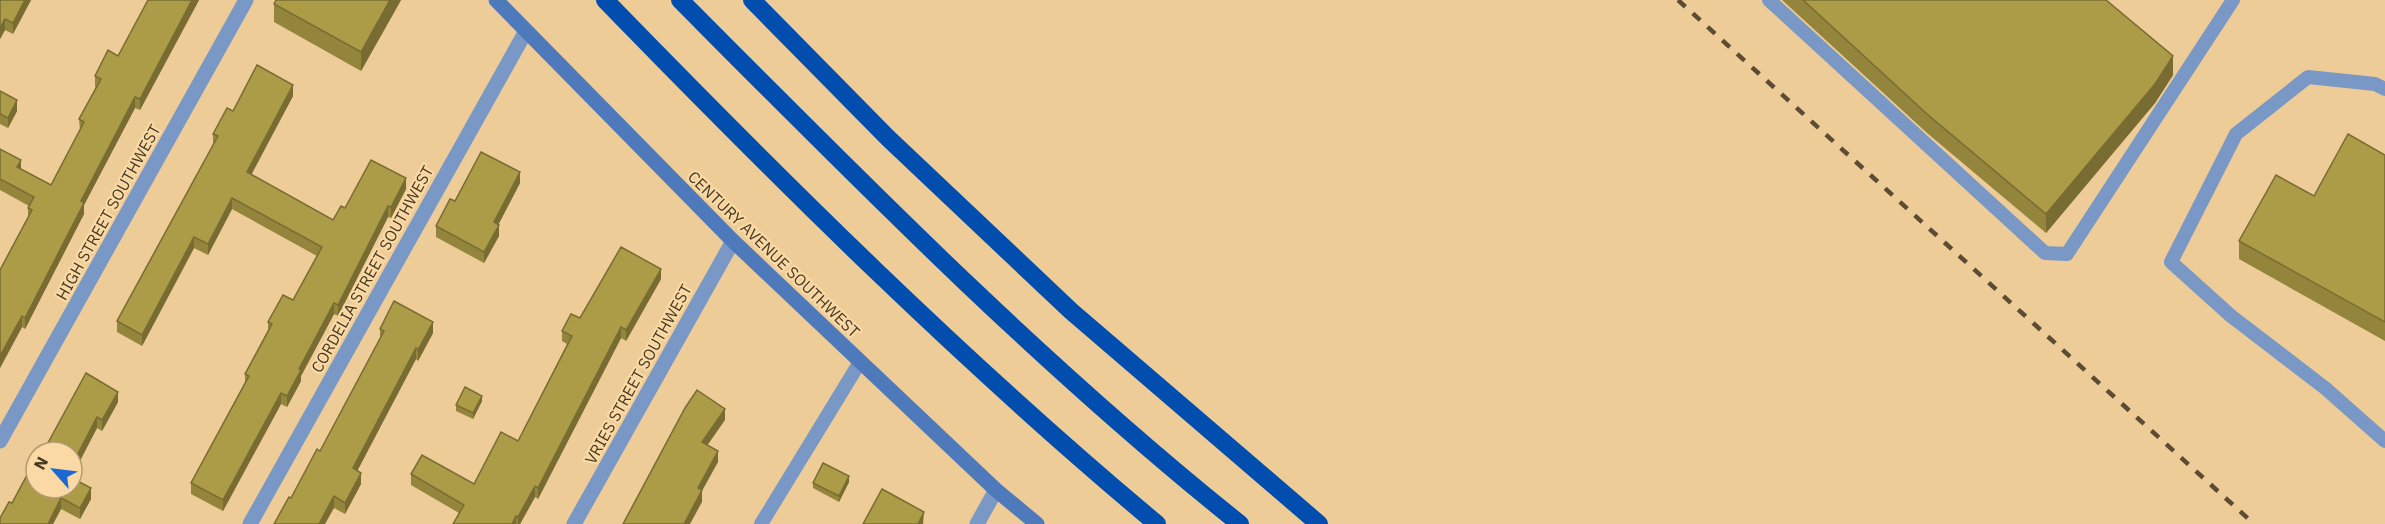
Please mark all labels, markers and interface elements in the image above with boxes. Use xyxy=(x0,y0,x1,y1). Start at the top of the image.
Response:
street label: HIGH STREET SOUTHWEST xyxy=(51,121,165,303)
street label: CORDELIA STREET SOUTHWEST xyxy=(307,162,437,376)
street label: CENTURY AVENUE SOUTHWEST xyxy=(684,167,864,341)
street label: VRIES STREET SOUTHWEST xyxy=(580,281,696,467)
north arrow xyxy=(24,440,84,500)
text: N xyxy=(29,453,52,473)

